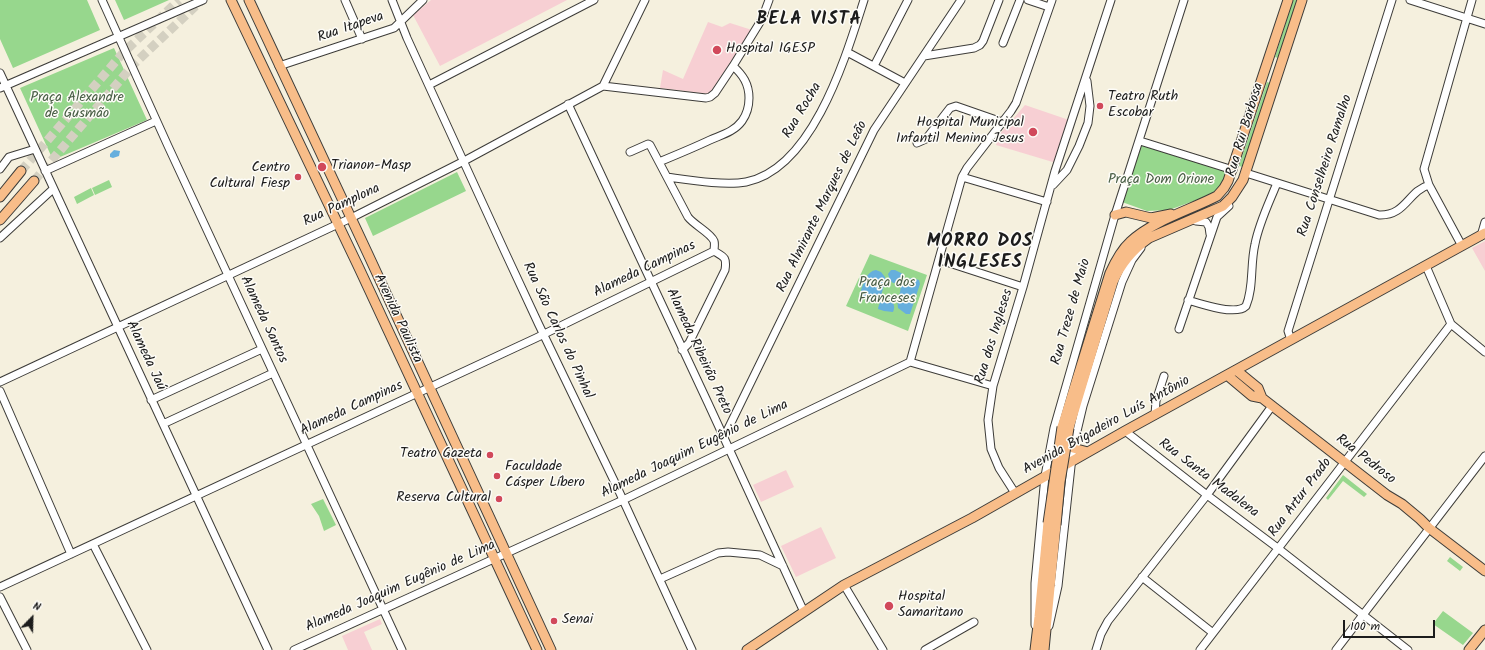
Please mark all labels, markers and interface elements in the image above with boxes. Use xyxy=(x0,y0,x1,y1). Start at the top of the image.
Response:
street label: Rua Itapeva xyxy=(316,9,386,47)
district label: BELA VISTA xyxy=(756,10,862,32)
place label: Hospital IGESP xyxy=(726,42,815,58)
marker: Hospital IGESP xyxy=(711,44,723,56)
street label: Rua Rocha xyxy=(780,80,826,142)
street label: Rua Rui Barbosa xyxy=(1224,81,1268,179)
place label: Teatro Ruth Escobar xyxy=(1108,90,1178,122)
park label: Praça Alexandre de Gusmão xyxy=(30,91,124,124)
street label: Rua Conselheiro Ramalho xyxy=(1295,93,1357,239)
marker: Teatro Ruth Escobar xyxy=(1095,101,1105,111)
place label: Hospital Municipal Infantil Menino Jesus xyxy=(896,116,1024,148)
street label: Rua Almirante Marques de Leão xyxy=(774,118,872,296)
marker: Hospital Municipal Infantil Menino Jesus xyxy=(1027,126,1039,138)
place label: Trianon-Masp xyxy=(331,159,411,175)
place label: Centro Cultural Fiesp xyxy=(209,161,290,194)
marker: Trianon-Masp xyxy=(316,161,328,173)
marker: Centro Cultural Fiesp xyxy=(293,172,303,182)
park label: Praça Dom Orione xyxy=(1108,173,1214,189)
street label: Rua Pamplona xyxy=(301,181,383,231)
district label: MORRO DOS INGLESES xyxy=(927,232,1033,274)
street label: Alameda Campinas xyxy=(591,238,699,302)
street label: Rua Treze de Maio xyxy=(1049,257,1095,367)
street label: Rua São Carlos do Pinhal xyxy=(518,260,596,402)
street label: Avenida Paulista xyxy=(369,272,425,366)
street label: Alameda Santos xyxy=(235,274,291,366)
park label: Praça dos Franceses xyxy=(859,276,915,308)
street label: Alameda Ribeirão Preto xyxy=(661,286,735,418)
street label: Rua dos Ingleses xyxy=(973,287,1017,387)
street label: Alameda Jaú xyxy=(122,318,168,394)
street label: Avenida Brigadeiro Luís Antônio xyxy=(1021,373,1193,479)
street label: Alameda Campinas xyxy=(298,378,406,440)
street label: Alameda Joaquim Eugênio de Lima xyxy=(599,397,791,503)
street label: Rua Pedroso xyxy=(1332,431,1398,489)
street label: Rua Santa Madalena xyxy=(1155,436,1261,522)
place label: Teatro Gazeta xyxy=(400,447,482,463)
marker: Teatro Gazeta xyxy=(485,450,495,460)
street label: Rua Artur Prado xyxy=(1266,455,1336,541)
place label: Faculdade Cásper Líbero xyxy=(505,460,585,492)
marker: Faculdade Cásper Líbero xyxy=(492,471,502,481)
place label: Reserva Cultural xyxy=(396,491,491,507)
marker: Reserva Cultural xyxy=(494,494,504,504)
street label: Alameda Joaquim Eugênio de Lima xyxy=(303,537,499,637)
place label: Hospital Samaritano xyxy=(898,590,963,622)
text: N xyxy=(30,597,43,617)
north arrow xyxy=(12,598,52,638)
marker: Hospital Samaritano xyxy=(883,600,895,612)
scale bar xyxy=(1345,612,1437,638)
place label: Senai xyxy=(562,613,593,629)
marker: Senai xyxy=(549,616,559,626)
text: 100 m xyxy=(1350,617,1380,636)

